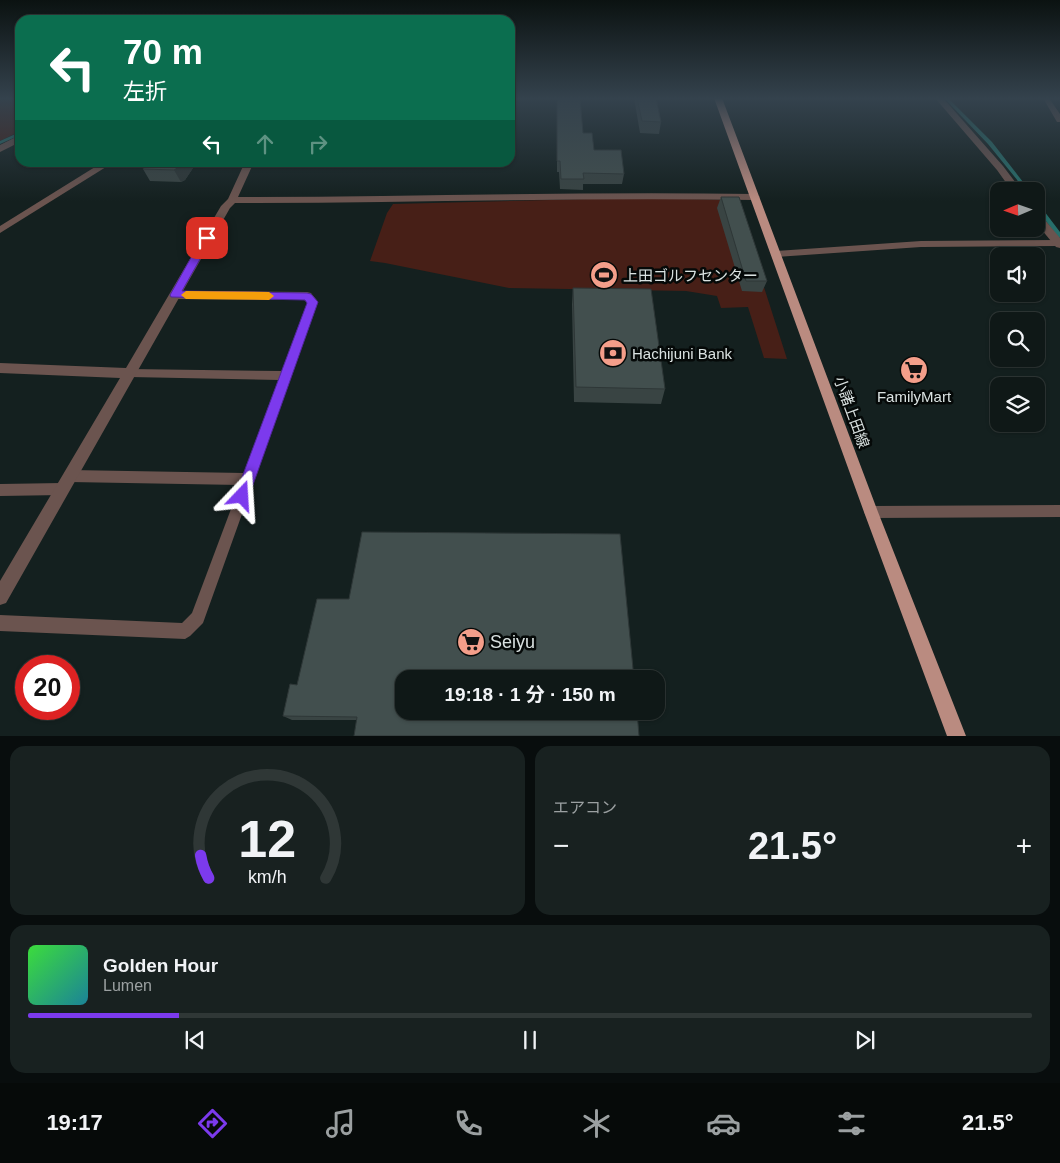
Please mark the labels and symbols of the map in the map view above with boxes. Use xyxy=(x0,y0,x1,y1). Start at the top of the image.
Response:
north arrow xyxy=(990,182,1045,238)
pin xyxy=(186,217,228,259)
sports icon: 上田ゴルフセンター xyxy=(589,260,619,290)
place label: 上田ゴルフセンター xyxy=(623,267,758,284)
bank icon: Hachijuni Bank xyxy=(598,338,628,368)
place label: Hachijuni Bank xyxy=(632,345,733,362)
supermarket icon: FamilyMart xyxy=(899,355,929,385)
street label: 小諸上田線 xyxy=(831,374,873,450)
place label: FamilyMart xyxy=(877,388,952,405)
position arrow xyxy=(215,469,267,521)
supermarket icon: Seiyu xyxy=(456,627,486,657)
place label: Seiyu xyxy=(490,632,535,652)
speed limit sign: 20 xyxy=(15,655,80,720)

